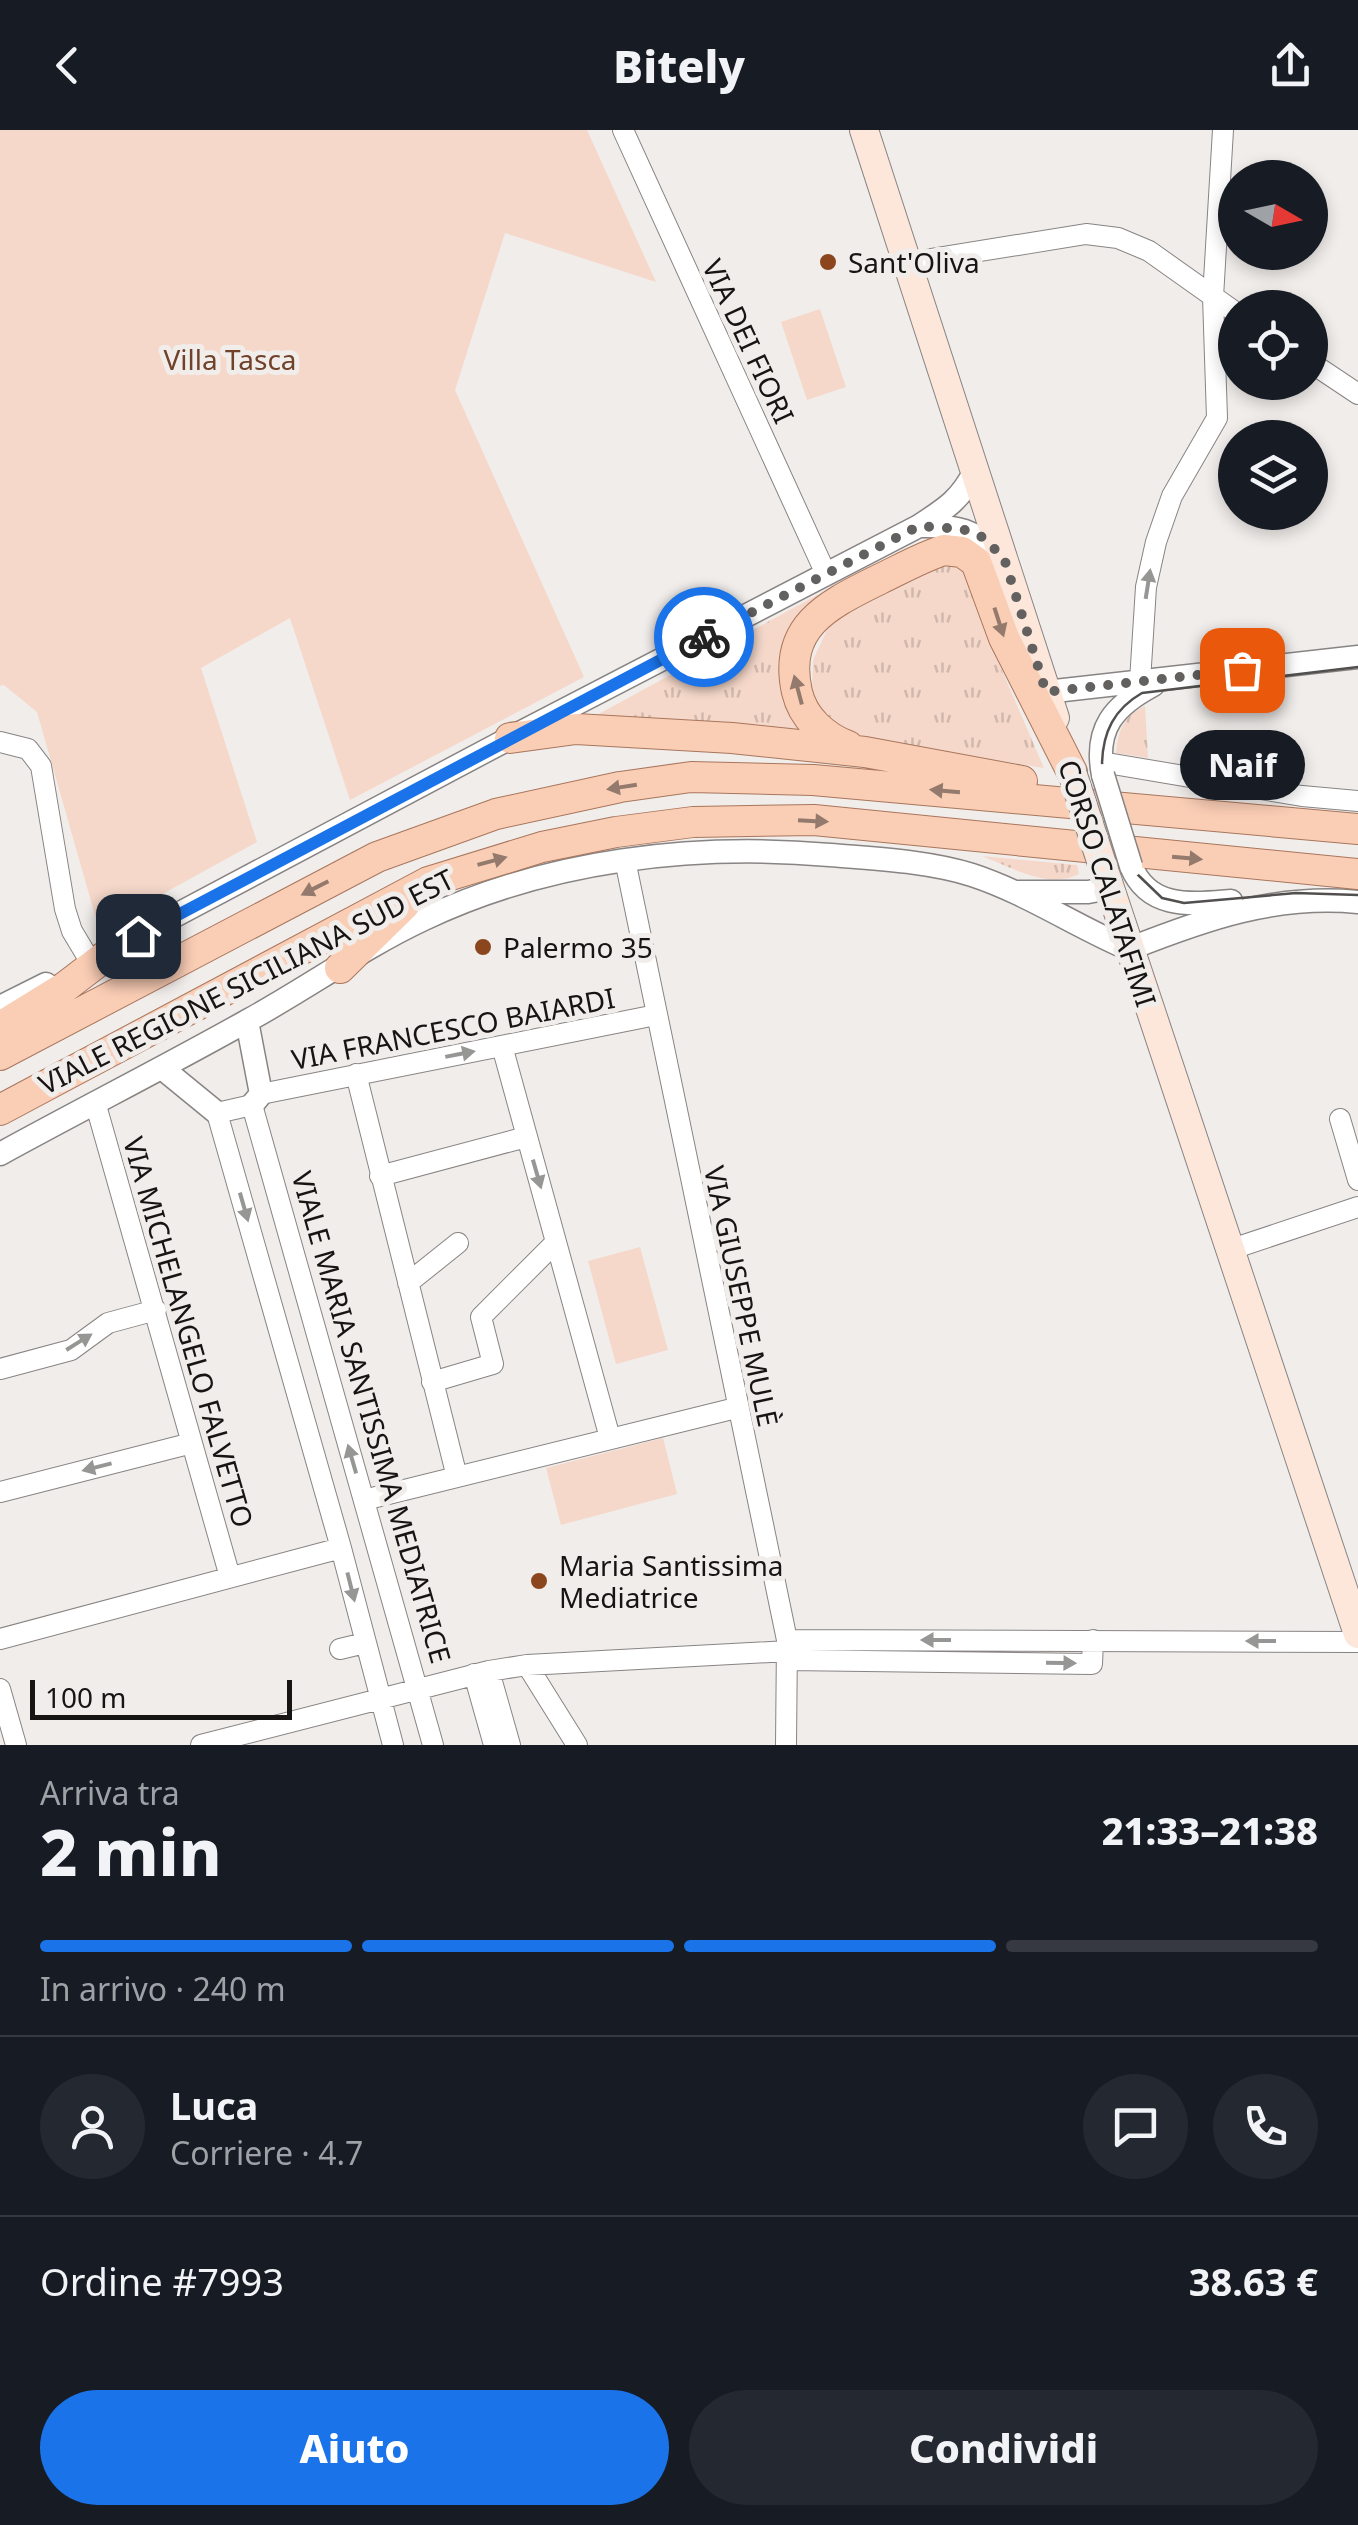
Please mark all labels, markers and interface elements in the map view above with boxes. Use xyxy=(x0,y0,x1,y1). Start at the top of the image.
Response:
text: Bitely xyxy=(613,35,745,96)
icon: back xyxy=(40,38,95,93)
icon: share xyxy=(1263,38,1318,93)
north arrow xyxy=(1218,160,1328,270)
map controls xyxy=(1218,160,1328,530)
place label: Sant'Oliva xyxy=(848,243,980,281)
marker: Sant'Oliva xyxy=(817,251,839,273)
street label: VIA DEI FIORI xyxy=(694,253,804,429)
button: locate xyxy=(1218,290,1328,400)
park label: Villa Tasca xyxy=(163,340,297,378)
button: layers xyxy=(1218,420,1328,530)
one-way arrow xyxy=(1141,568,1156,599)
courier xyxy=(654,587,754,687)
one-way arrow xyxy=(992,607,1007,637)
icon: bike xyxy=(677,610,732,665)
pin xyxy=(1200,628,1285,713)
icon: bag xyxy=(1215,643,1270,698)
one-way arrow xyxy=(789,675,805,706)
callout: Naif xyxy=(1180,730,1304,800)
text: Naif xyxy=(1208,743,1277,786)
street label: CORSO CALATAFIMI xyxy=(1050,755,1166,1011)
one-way arrow xyxy=(605,779,637,795)
one-way arrow xyxy=(929,783,961,799)
one-way arrow xyxy=(797,813,829,829)
one-way arrow xyxy=(1172,851,1203,867)
one-way arrow xyxy=(477,852,508,868)
street label: VIALE REGIONE SICILIANA SUD EST xyxy=(32,859,460,1103)
one-way arrow xyxy=(300,879,329,896)
pin xyxy=(96,894,181,979)
icon: home xyxy=(111,909,166,964)
place label: Palermo 35 xyxy=(503,928,653,966)
marker: Palermo 35 xyxy=(472,936,494,958)
street label: VIA FRANCESCO BAIARDI xyxy=(288,978,618,1078)
one-way arrow xyxy=(445,1046,476,1062)
street label: VIA MICHELANGELO FALVETTO xyxy=(115,1132,263,1532)
one-way arrow xyxy=(530,1159,545,1190)
street label: VIA GIUSEPPE MULÈ xyxy=(696,1162,788,1430)
street label: VIALE MARIA SANTISSIMA MEDIATRICE xyxy=(283,1167,461,1667)
one-way arrow xyxy=(237,1192,252,1223)
one-way arrow xyxy=(65,1334,93,1352)
one-way arrow xyxy=(344,1443,360,1474)
one-way arrow xyxy=(81,1460,112,1476)
place label: Maria Santissima Mediatrice xyxy=(559,1546,784,1616)
marker: Maria Santissima Mediatrice xyxy=(528,1570,550,1592)
one-way arrow xyxy=(344,1572,359,1603)
one-way arrow xyxy=(919,1632,951,1648)
one-way arrow xyxy=(1244,1633,1276,1649)
one-way arrow xyxy=(1045,1656,1077,1672)
scale bar xyxy=(30,1675,292,1720)
text: 100 m xyxy=(45,1678,127,1716)
text: Arriva tra xyxy=(40,1771,180,1814)
text: 21:33–21:38 xyxy=(1102,1804,1318,1856)
text: 2 min xyxy=(40,1807,222,1895)
text: In arrivo · 240 m xyxy=(40,1967,286,2010)
button: person xyxy=(40,2074,145,2179)
button: chat xyxy=(1083,2074,1188,2179)
button: phone xyxy=(1213,2074,1318,2179)
text: Luca xyxy=(170,2079,258,2131)
text: Corriere · 4.7 xyxy=(170,2131,363,2174)
text: Ordine #7993 xyxy=(40,2255,284,2307)
text: 38.63 € xyxy=(1189,2255,1318,2307)
button: Aiuto xyxy=(40,2390,669,2505)
button: Condividi xyxy=(689,2390,1318,2505)

